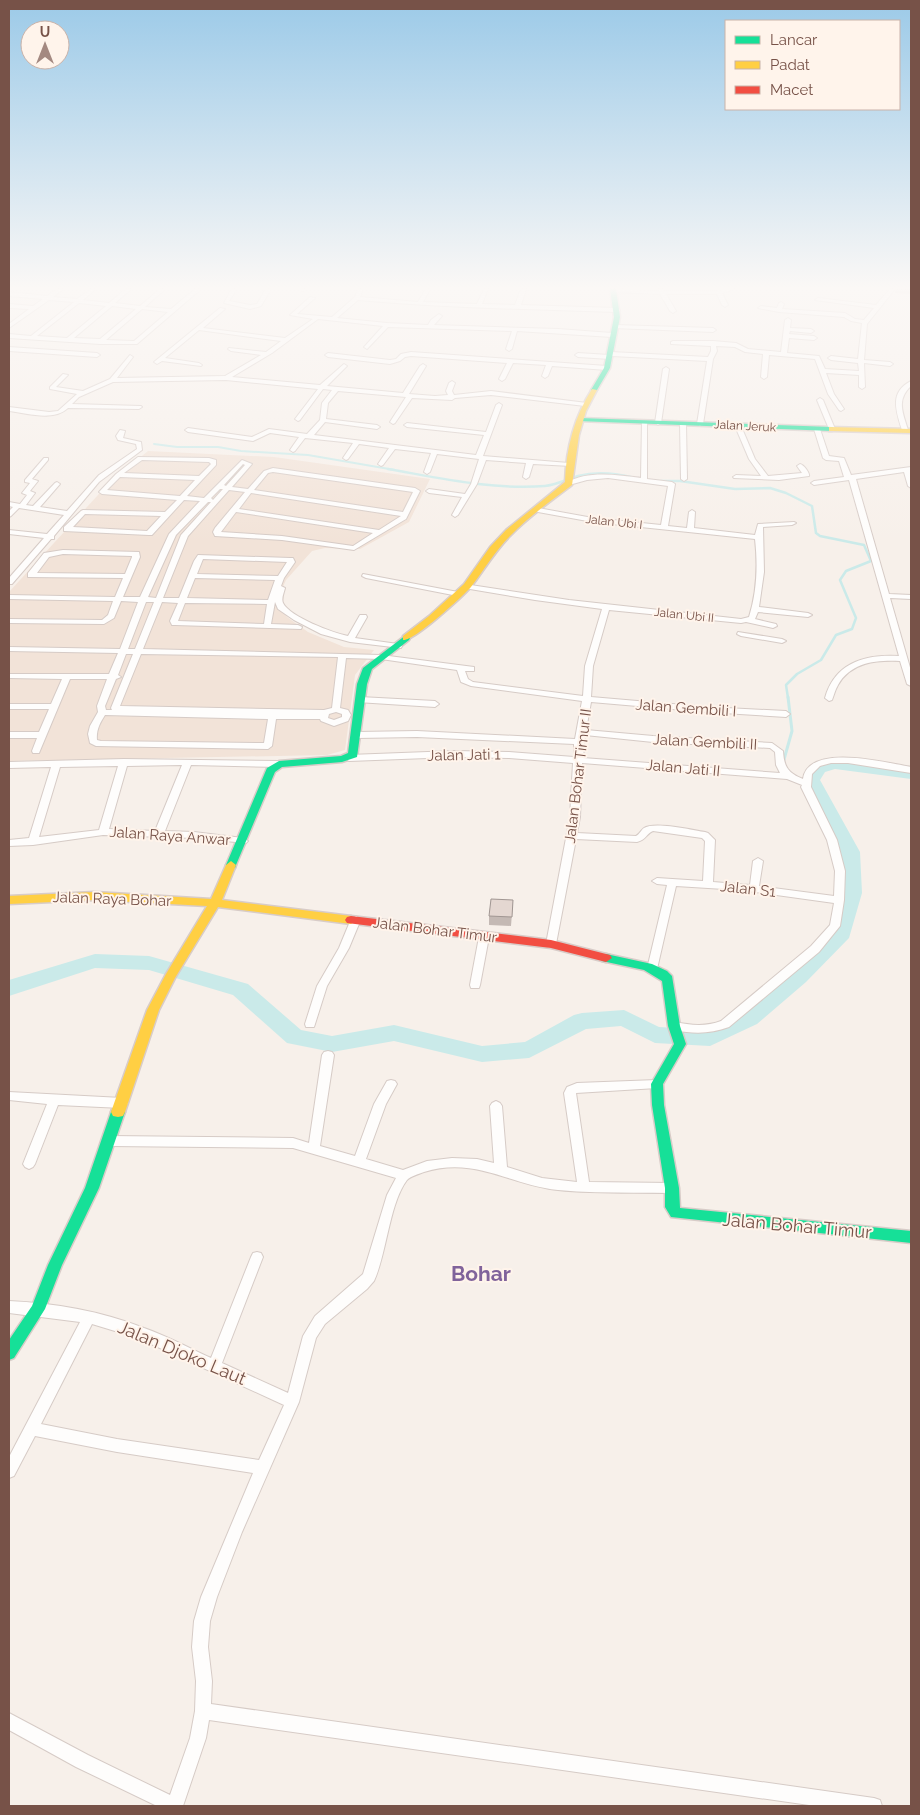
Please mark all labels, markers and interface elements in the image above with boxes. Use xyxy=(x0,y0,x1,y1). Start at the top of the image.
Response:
north arrow xyxy=(20,20,70,70)
legend xyxy=(725,20,900,110)
text: U xyxy=(40,24,50,40)
text: Lancar xyxy=(770,31,818,49)
text: Padat xyxy=(770,56,810,74)
text: Macet xyxy=(770,81,813,99)
street label: Jalan Jeruk xyxy=(714,417,777,435)
street label: Jalan Ubi I xyxy=(585,512,643,532)
street label: Jalan Ubi II xyxy=(653,605,715,625)
street label: Jalan Gembili I xyxy=(635,696,737,720)
street label: Jalan Bohar Timur II xyxy=(561,708,595,844)
street label: Jalan Gembili II xyxy=(652,730,758,754)
street label: Jalan Jati 1 xyxy=(427,745,501,765)
street label: Jalan Jati II xyxy=(645,756,721,780)
street label: Jalan Raya Anwar xyxy=(109,823,232,849)
street label: Jalan S1 xyxy=(719,877,777,901)
street label: Jalan Raya Bohar xyxy=(52,888,172,910)
street label: Jalan Bohar Timur xyxy=(372,913,499,947)
street label: Jalan Bohar Timur xyxy=(722,1209,873,1243)
district label: Bohar xyxy=(451,1261,511,1286)
street label: Jalan Djoko Laut xyxy=(115,1316,249,1389)

